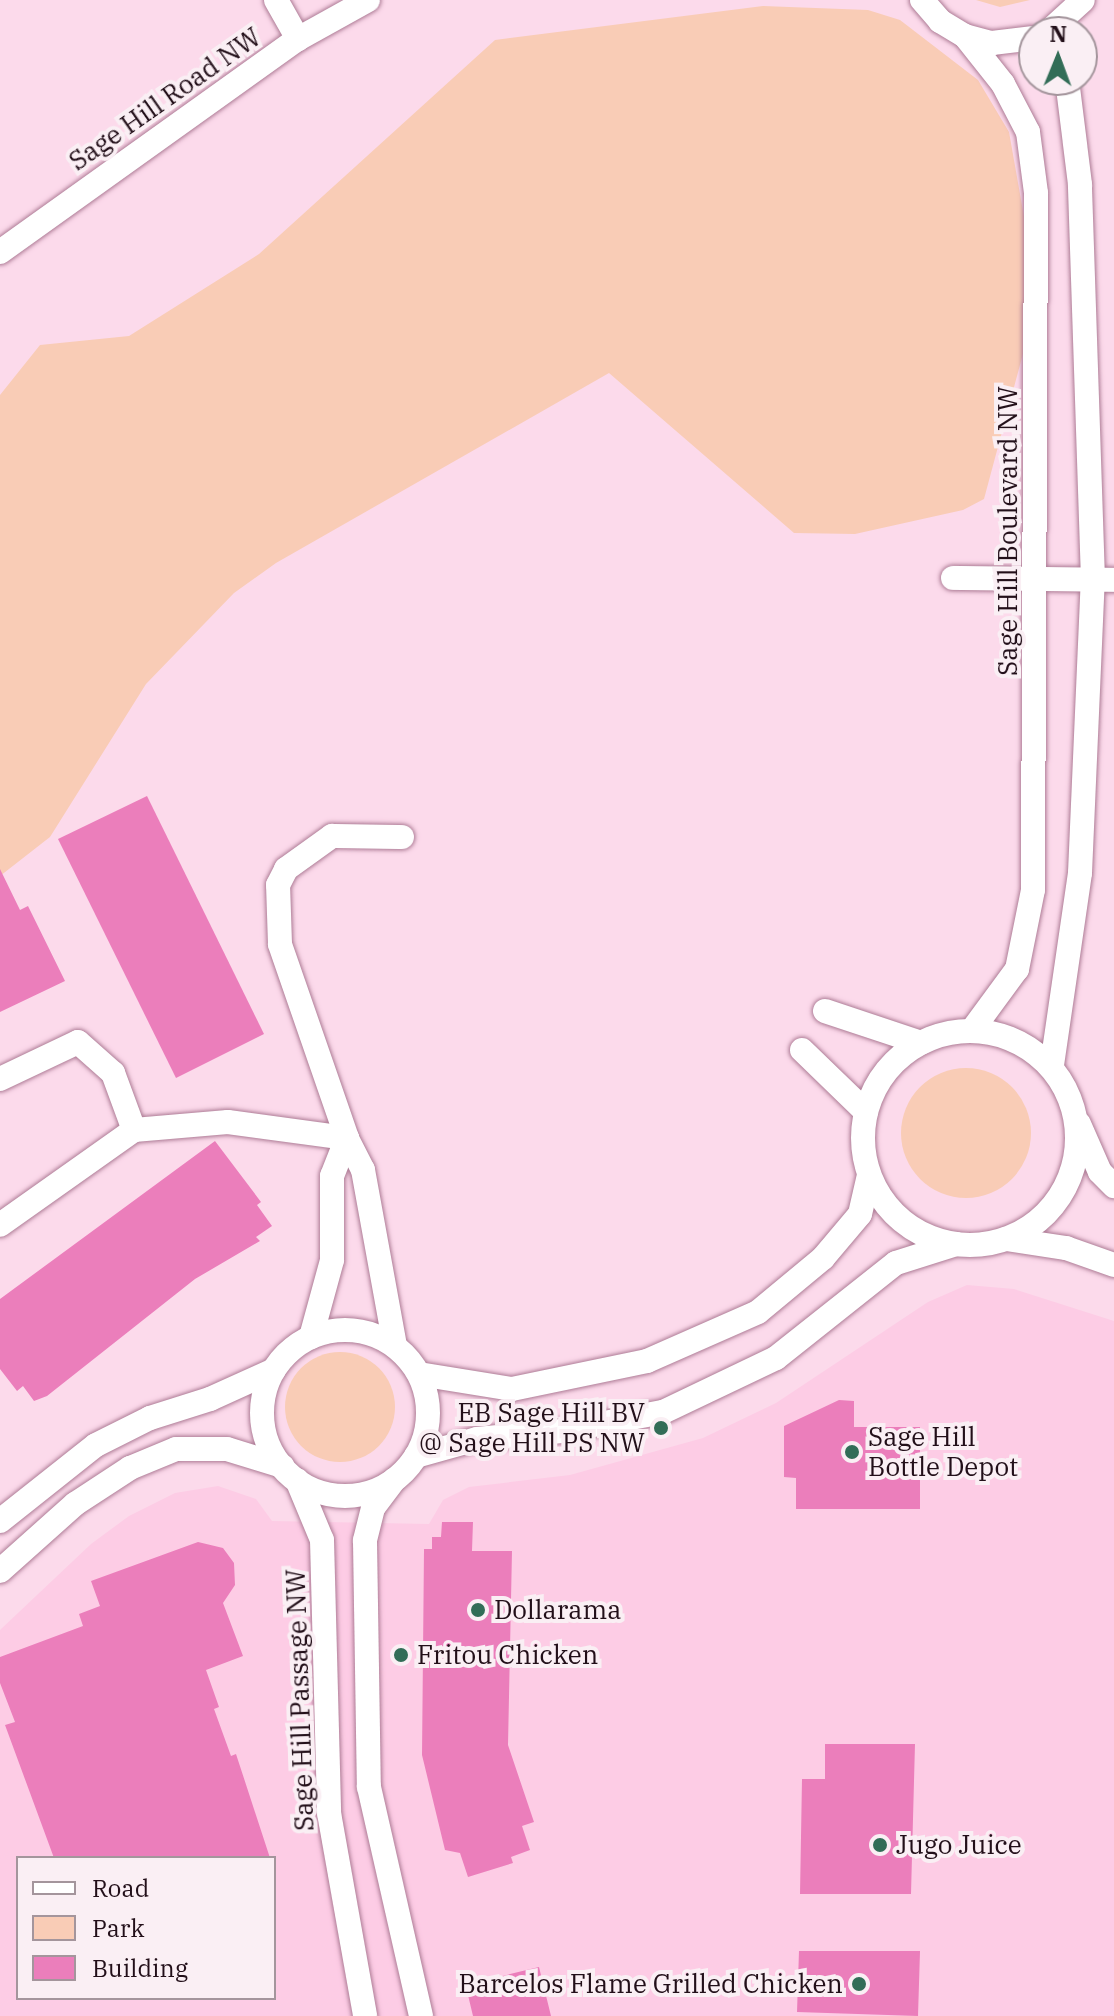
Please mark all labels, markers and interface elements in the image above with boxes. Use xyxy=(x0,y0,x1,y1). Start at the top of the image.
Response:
north arrow xyxy=(1018,16,1098,96)
text: N xyxy=(1049,19,1067,48)
street label: Sage Hill Road NW xyxy=(63,21,267,177)
street label: Sage Hill Boulevard NW xyxy=(992,386,1024,676)
place label: EB Sage Hill BV @ Sage Hill PS NW xyxy=(418,1397,645,1458)
marker: EB Sage Hill BV @ Sage Hill PS NW xyxy=(652,1419,670,1437)
place label: Sage Hill Bottle Depot xyxy=(868,1421,1018,1482)
marker: Sage Hill Bottle Depot xyxy=(843,1443,861,1461)
street label: Sage Hill Passage NW xyxy=(280,1568,320,1832)
place label: Dollarama xyxy=(494,1594,622,1626)
marker: Dollarama xyxy=(469,1601,487,1619)
place label: Fritou Chicken xyxy=(417,1639,598,1671)
marker: Fritou Chicken xyxy=(392,1646,410,1664)
place label: Jugo Juice xyxy=(896,1829,1022,1861)
marker: Jugo Juice xyxy=(871,1836,889,1854)
legend xyxy=(16,1856,276,2000)
text: Road xyxy=(92,1872,149,1904)
text: Park xyxy=(92,1912,144,1944)
text: Building xyxy=(92,1952,188,1984)
place label: Barcelos Flame Grilled Chicken xyxy=(458,1968,843,2000)
marker: Barcelos Flame Grilled Chicken xyxy=(850,1975,868,1993)

